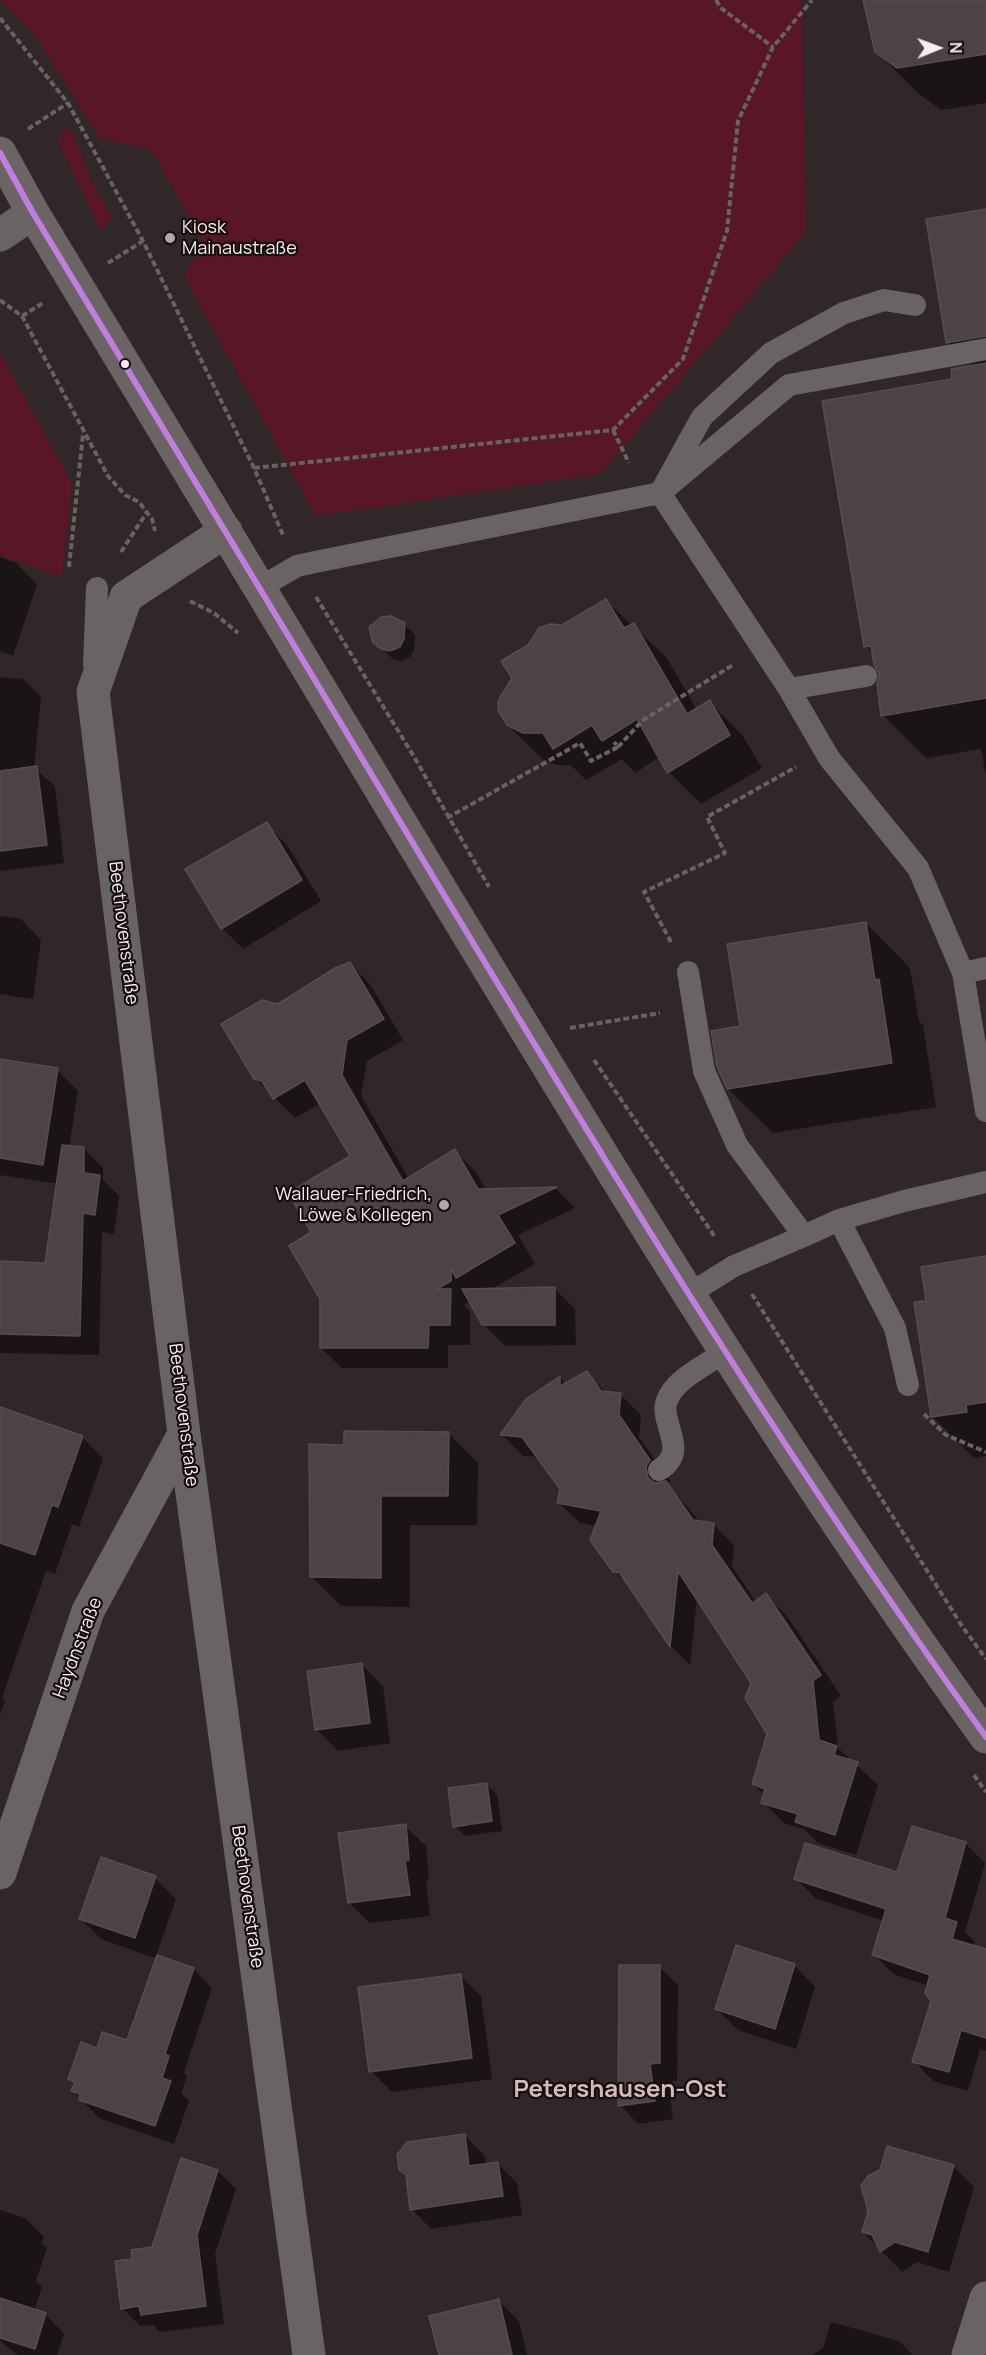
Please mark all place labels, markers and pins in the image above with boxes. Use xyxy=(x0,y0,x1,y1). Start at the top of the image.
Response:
place label: Kiosk Mainaustraße xyxy=(182,217,297,260)
marker: Kiosk Mainaustraße xyxy=(163,231,177,245)
unlabelled marker xyxy=(119,358,131,370)
place label: Wallauer-Friedrich, Löwe & Kollegen xyxy=(275,1184,432,1226)
marker: Wallauer-Friedrich, Löwe & Kollegen xyxy=(437,1198,451,1212)

